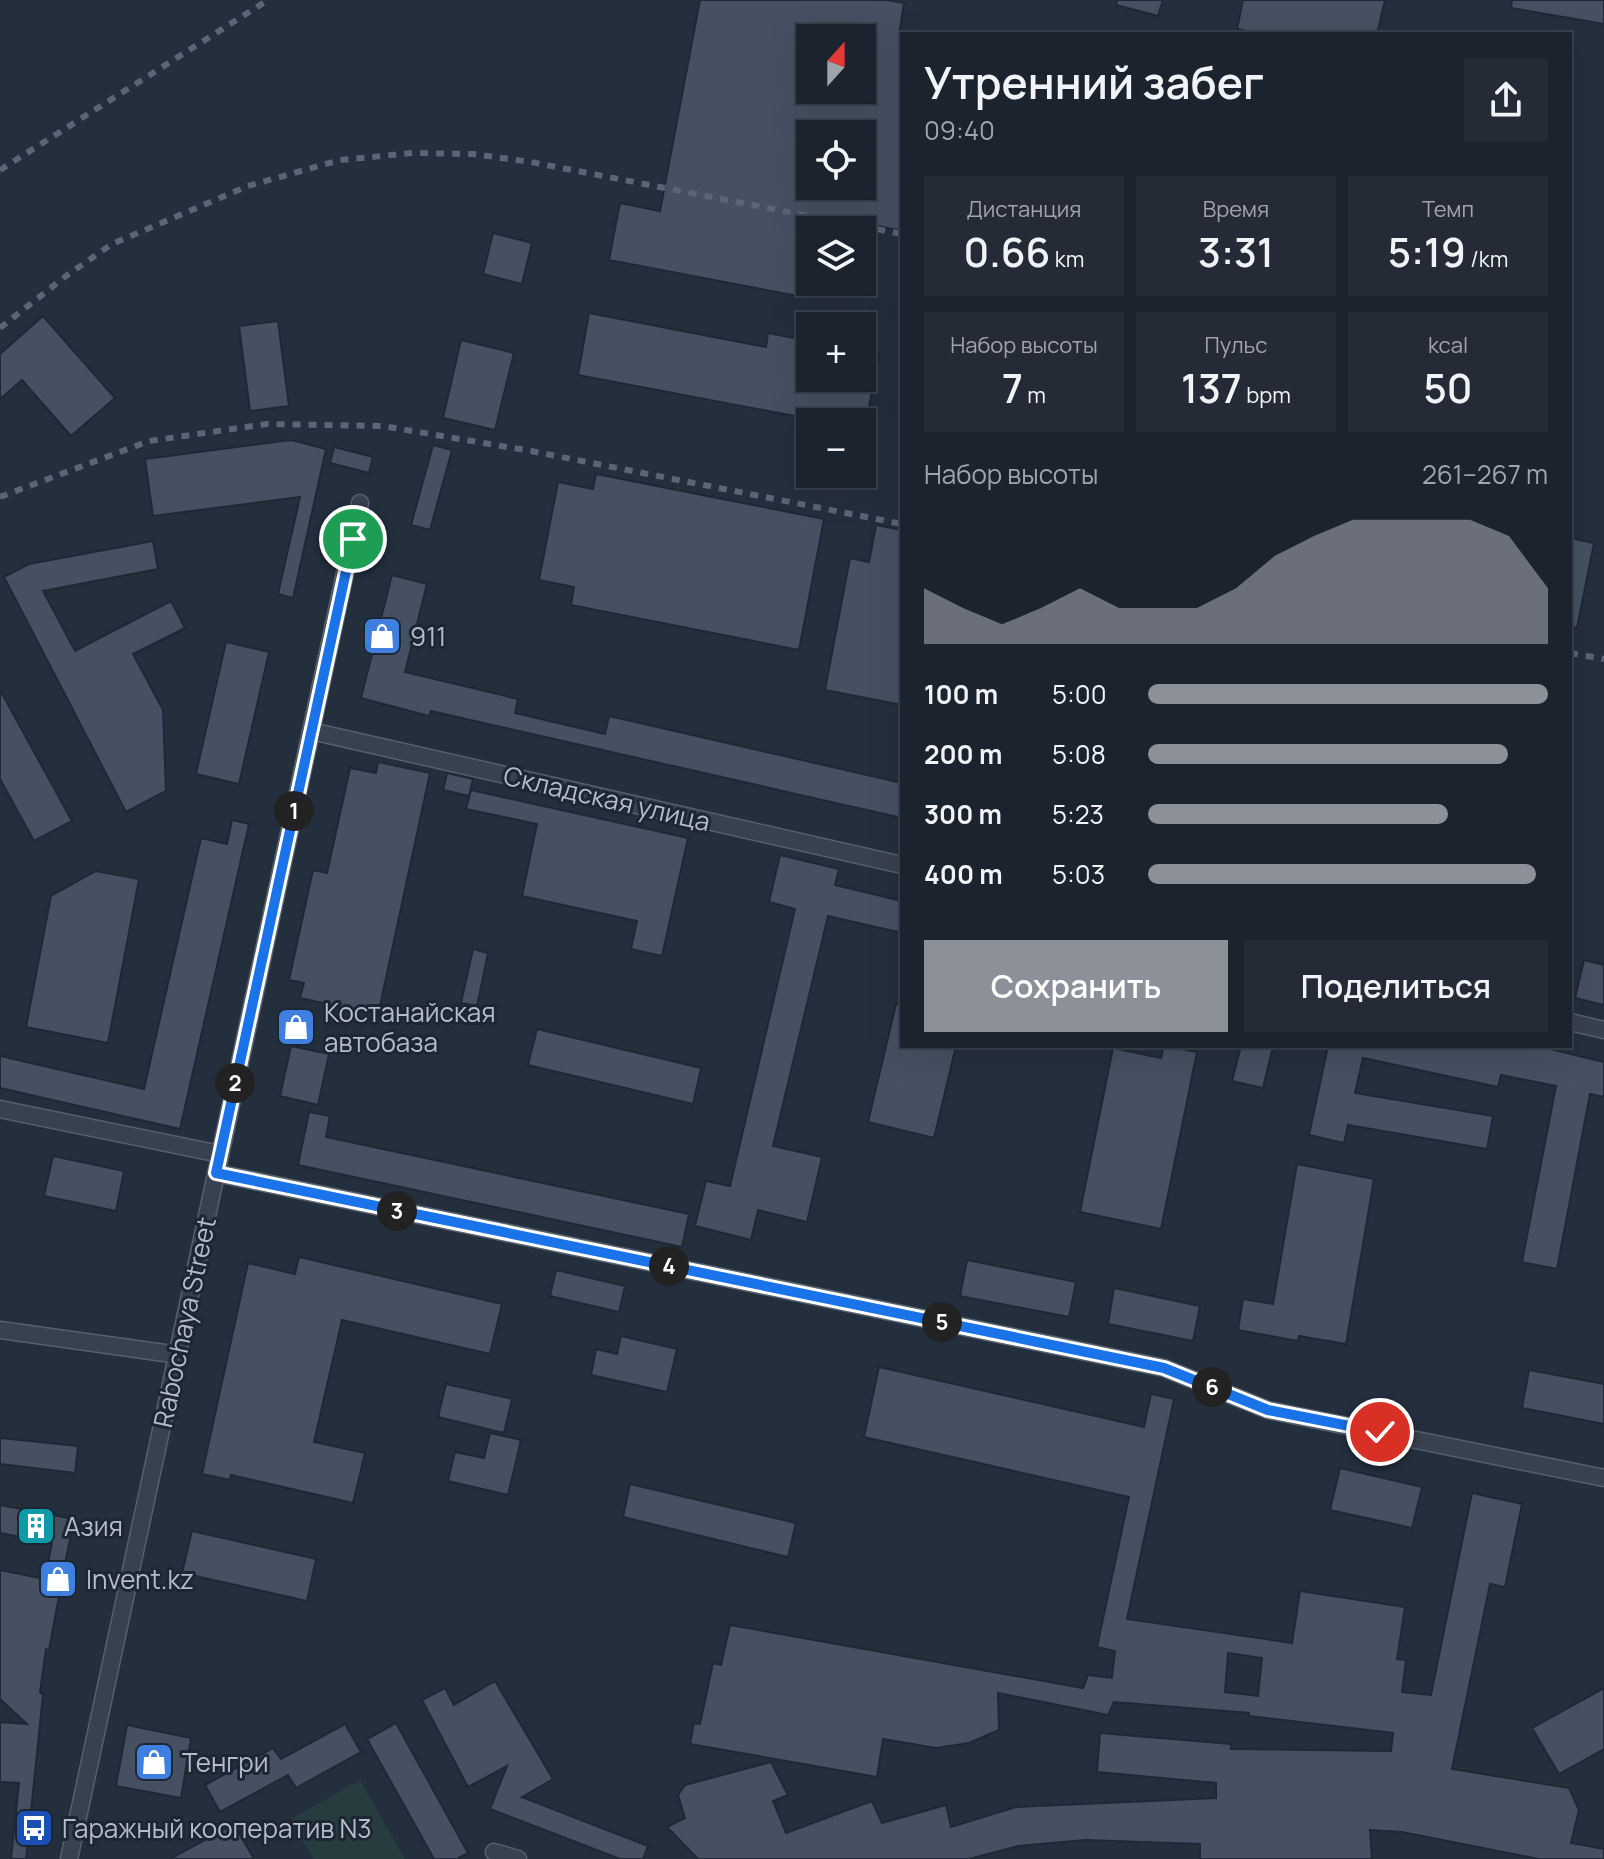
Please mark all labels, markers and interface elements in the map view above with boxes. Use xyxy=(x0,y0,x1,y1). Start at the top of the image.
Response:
north arrow xyxy=(796,24,876,104)
map controls xyxy=(796,24,876,488)
text: Утренний забег xyxy=(924,52,1264,112)
button: share xyxy=(1464,58,1548,142)
text: 09:40 xyxy=(924,112,995,148)
button: locate xyxy=(796,120,876,200)
text: Дистанция xyxy=(967,194,1081,224)
text: Время xyxy=(1203,194,1269,224)
text: Темп xyxy=(1422,194,1474,224)
button: layers xyxy=(796,216,876,296)
text: 0.66 xyxy=(964,224,1050,279)
text: 3:31 xyxy=(1198,224,1274,279)
text: 5:19 xyxy=(1388,224,1466,279)
text: km xyxy=(1050,244,1084,274)
text: /km xyxy=(1466,244,1508,274)
button: + xyxy=(796,312,876,392)
text: Набор высоты xyxy=(950,330,1098,360)
text: Пульс xyxy=(1205,330,1267,360)
text: kcal xyxy=(1428,330,1468,360)
text: 7 xyxy=(1002,360,1023,415)
text: 137 xyxy=(1181,360,1242,415)
text: 50 xyxy=(1423,360,1473,415)
text: m xyxy=(1023,380,1046,410)
text: bpm xyxy=(1242,380,1291,410)
button: − xyxy=(796,408,876,488)
text: Набор высоты xyxy=(924,456,1098,492)
text: 261–267 m xyxy=(1422,456,1548,492)
pin xyxy=(319,505,387,573)
icon: arrive xyxy=(331,517,375,561)
shop icon: 911 xyxy=(361,615,403,657)
place label: 911 xyxy=(410,618,446,654)
text: 100 m xyxy=(924,676,998,712)
text: 5:00 xyxy=(1052,676,1107,712)
text: 200 m xyxy=(924,736,1002,772)
text: 5:08 xyxy=(1052,736,1106,772)
street label: Складская улица xyxy=(500,757,714,839)
pin: 1 xyxy=(274,791,314,831)
text: 1 xyxy=(289,796,299,826)
text: 300 m xyxy=(924,796,1002,832)
text: 5:23 xyxy=(1052,796,1104,832)
text: 400 m xyxy=(924,856,1003,892)
text: 5:03 xyxy=(1052,856,1105,892)
button: Сохранить xyxy=(924,940,1228,1032)
button: Поделиться xyxy=(1244,940,1548,1032)
place label: Костанайская автобаза xyxy=(324,994,496,1060)
shop icon: Костанайская автобаза xyxy=(275,1006,317,1048)
pin: 2 xyxy=(215,1063,255,1103)
text: 2 xyxy=(228,1068,242,1098)
pin: 3 xyxy=(377,1191,417,1231)
text: 3 xyxy=(391,1196,403,1226)
street label: Rabochaya Street xyxy=(144,1213,224,1431)
pin: 4 xyxy=(649,1246,689,1286)
text: 4 xyxy=(662,1251,676,1281)
pin: 5 xyxy=(922,1302,962,1342)
text: 5 xyxy=(936,1307,948,1337)
pin: 6 xyxy=(1192,1367,1232,1407)
text: 6 xyxy=(1205,1372,1219,1402)
pin xyxy=(1346,1398,1414,1466)
icon: check xyxy=(1358,1410,1402,1454)
building icon: Азия xyxy=(15,1505,57,1547)
place label: Азия xyxy=(64,1508,123,1544)
shop icon: Invent.kz xyxy=(37,1558,79,1600)
place label: Invent.kz xyxy=(86,1561,194,1597)
shop icon: Тенгри xyxy=(133,1741,175,1783)
place label: Тенгри xyxy=(182,1744,269,1780)
bus stop icon: Гаражный кооператив N3 xyxy=(13,1807,55,1849)
place label: Гаражный кооператив N3 xyxy=(62,1810,372,1846)

